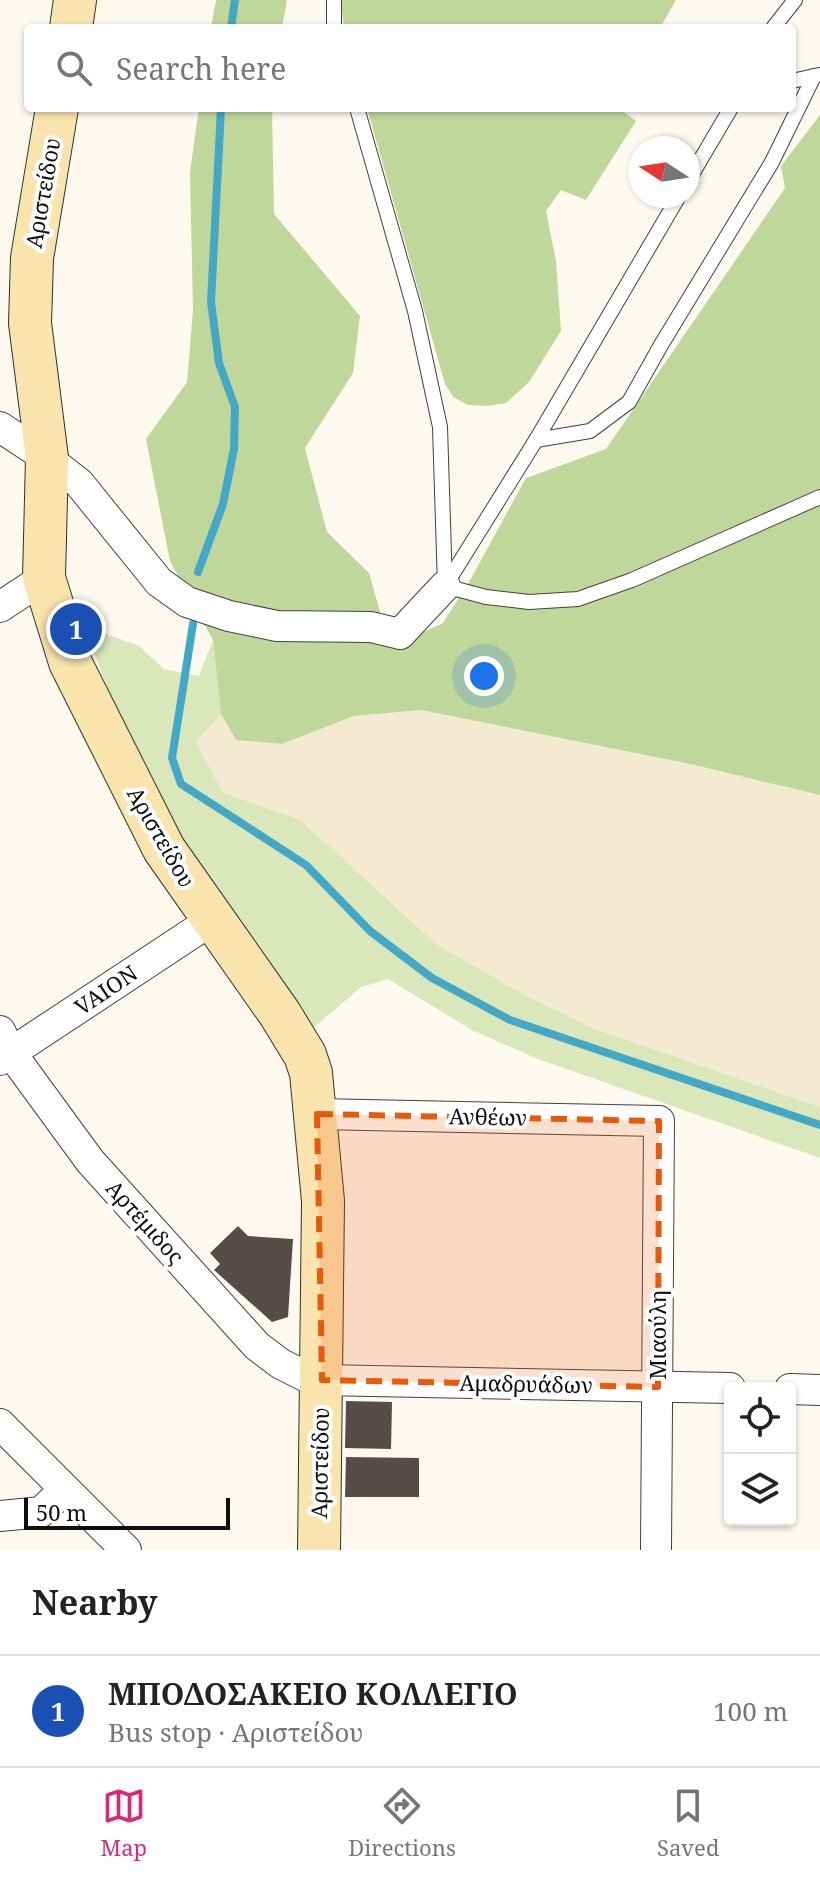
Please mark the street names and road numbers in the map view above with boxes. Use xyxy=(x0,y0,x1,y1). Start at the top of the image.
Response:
street label: Αριστείδου xyxy=(18,135,66,250)
street label: Αριστείδου xyxy=(121,781,203,892)
street label: VAION xyxy=(68,957,143,1021)
street label: Ανθέων xyxy=(449,1100,527,1132)
street label: Αρτέμιδος xyxy=(100,1173,192,1270)
street label: Μιαούλη xyxy=(642,1290,672,1380)
street label: Αμαδρυάδων xyxy=(459,1367,593,1399)
street label: Αριστείδου xyxy=(303,1407,335,1519)

